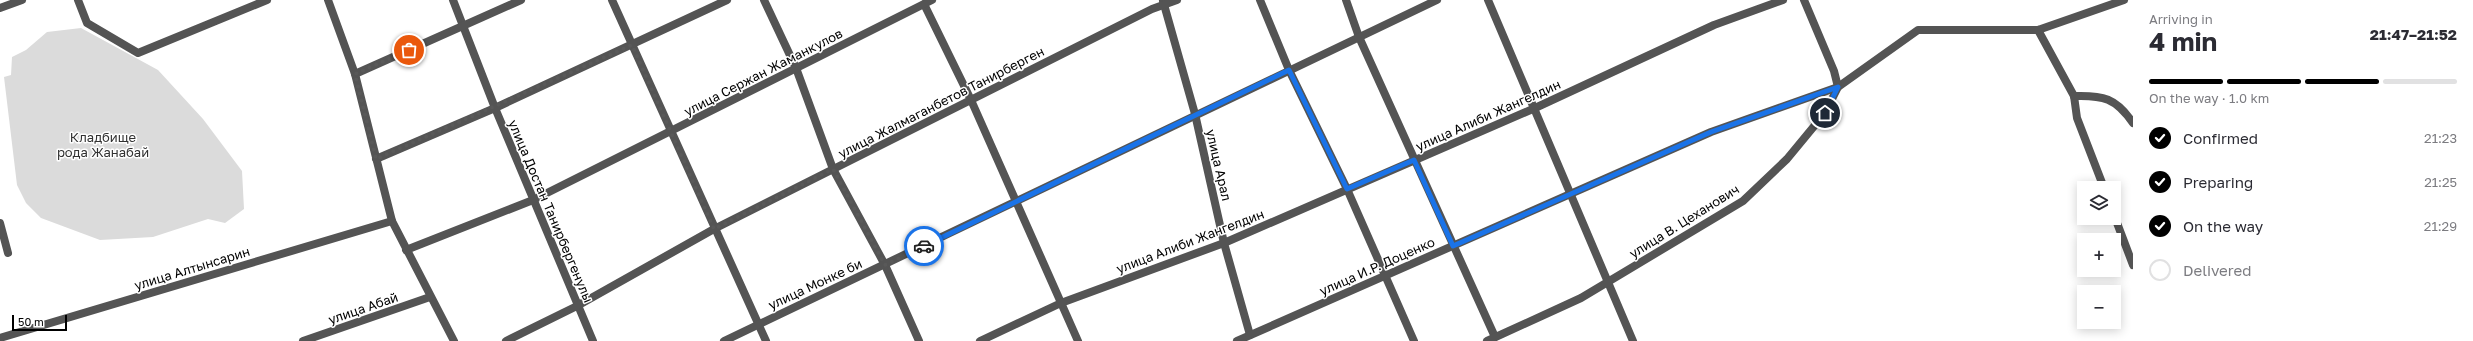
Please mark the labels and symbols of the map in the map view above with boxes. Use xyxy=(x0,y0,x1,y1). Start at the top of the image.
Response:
street label: улица Сержан Жаманкулов xyxy=(681,25,845,119)
pin xyxy=(392,33,426,67)
street label: улица Жалмаганбетов Танирберген xyxy=(835,43,1047,161)
street label: улица Алиби Жангелдин xyxy=(1413,76,1563,154)
pin xyxy=(1808,96,1842,130)
street label: улица Достан Танирбергенулы xyxy=(505,117,597,305)
street label: улица Арал xyxy=(1203,128,1235,202)
park label: Кладбище рода Жанабай xyxy=(57,129,149,160)
street label: улица В. Цеханович xyxy=(1626,181,1742,261)
street label: улица Алиби Жангелдин xyxy=(1114,205,1266,277)
courier xyxy=(904,226,944,266)
street label: улица И.Р. Доценко xyxy=(1317,233,1437,299)
street label: улица Алтынсарин xyxy=(132,243,252,293)
street label: улица Монке би xyxy=(765,255,865,313)
street label: улица Абай xyxy=(326,289,400,327)
scale bar xyxy=(12,313,67,332)

